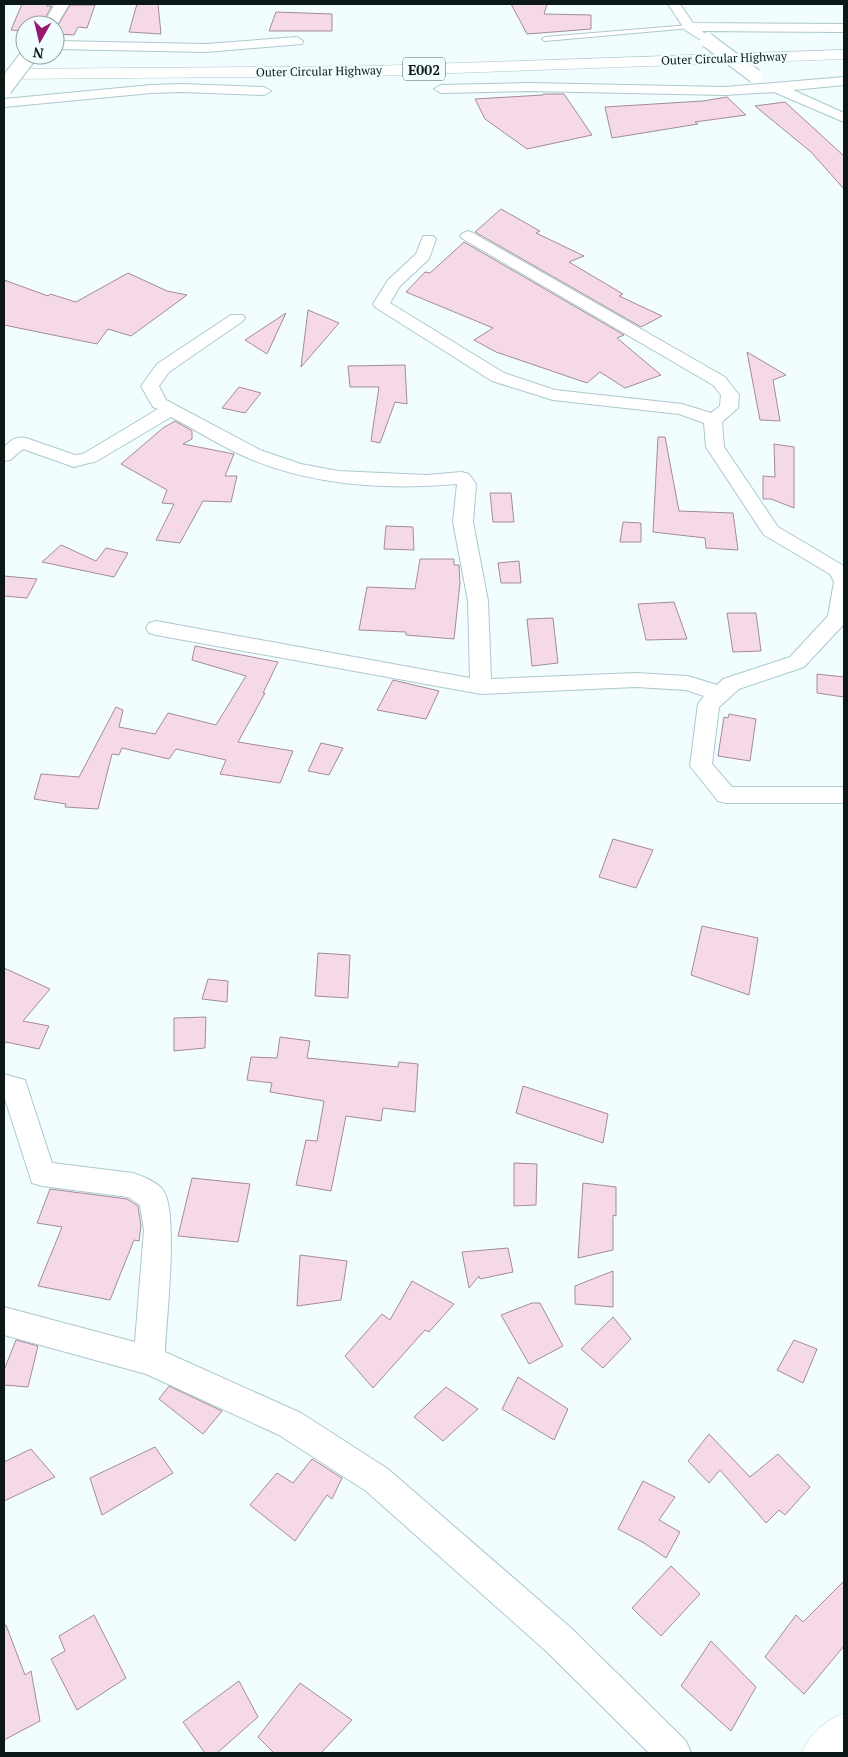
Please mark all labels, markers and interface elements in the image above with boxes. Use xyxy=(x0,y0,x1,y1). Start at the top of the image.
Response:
north arrow xyxy=(15,15,65,65)
text: N xyxy=(31,43,45,64)
street label: Outer Circular Highway xyxy=(661,48,788,68)
road number: E002 xyxy=(403,58,445,80)
street label: Outer Circular Highway xyxy=(256,62,383,80)

